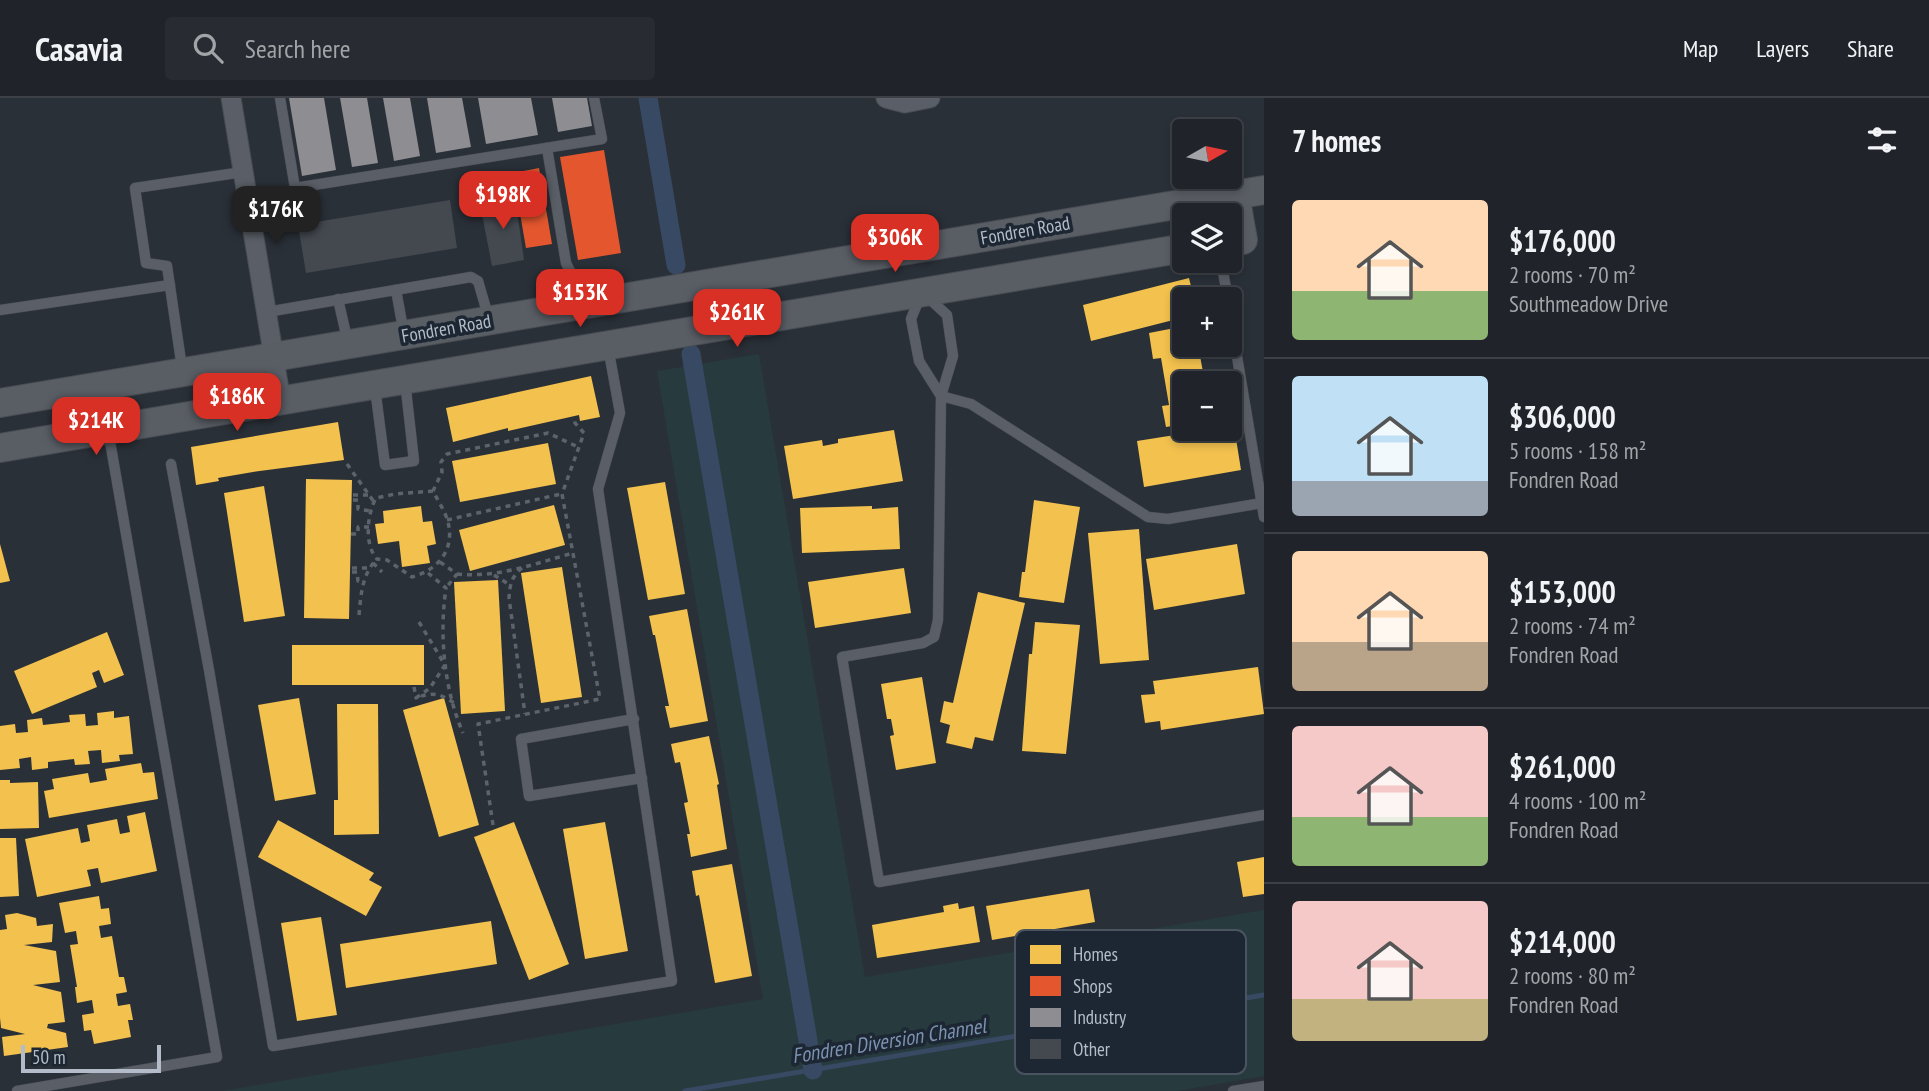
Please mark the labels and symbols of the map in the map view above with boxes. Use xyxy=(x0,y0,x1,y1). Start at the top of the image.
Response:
north arrow xyxy=(1172,119,1242,189)
pin: $198K xyxy=(454,172,552,231)
pin: $176K xyxy=(227,186,325,246)
street label: Fondren Road xyxy=(978,210,1072,250)
pin: $306K xyxy=(846,214,944,274)
pin: $153K xyxy=(531,270,629,329)
pin: $261K xyxy=(688,289,786,349)
street label: Fondren Road xyxy=(399,308,493,348)
pin: $186K xyxy=(188,374,286,433)
pin: $214K xyxy=(47,398,145,457)
legend xyxy=(1015,930,1246,1074)
text: Homes xyxy=(1073,942,1118,966)
text: Shops xyxy=(1073,974,1112,998)
text: Industry xyxy=(1073,1005,1127,1029)
water label: Fondren Diversion Channel xyxy=(790,1012,990,1069)
text: Other xyxy=(1073,1037,1111,1061)
scale bar xyxy=(21,1042,161,1074)

